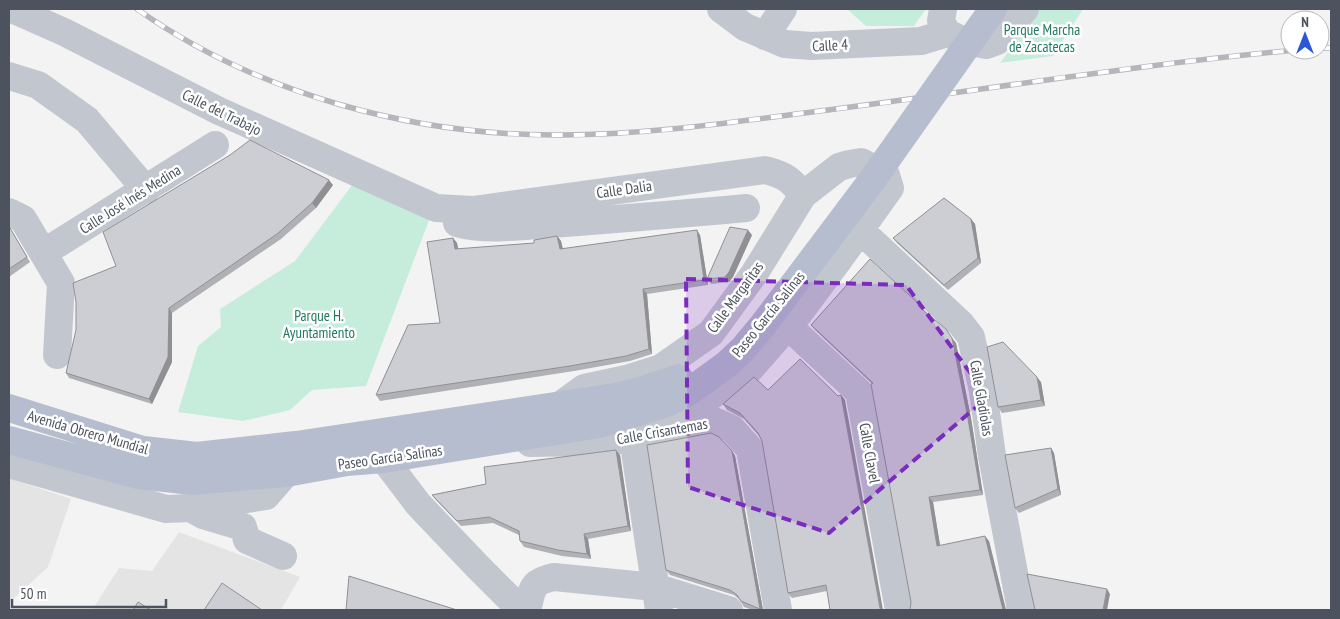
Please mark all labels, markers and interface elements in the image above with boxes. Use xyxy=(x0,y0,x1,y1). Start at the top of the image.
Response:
north arrow xyxy=(1280,10,1330,60)
text: N xyxy=(1301,13,1309,31)
park label: Parque Marcha de Zacatecas xyxy=(1004,20,1080,56)
street label: Calle 4 xyxy=(812,35,849,55)
street label: Calle del Trabajo xyxy=(179,85,265,139)
street label: Calle José Inés Medina xyxy=(76,160,184,238)
street label: Calle Dalia xyxy=(595,176,653,202)
street label: Calle Margaritas xyxy=(703,258,767,336)
street label: Paseo García Salinas xyxy=(727,267,809,361)
park label: Parque H. Ayuntamiento xyxy=(283,306,355,342)
street label: Calle Gladiolas xyxy=(966,359,998,437)
street label: Avenida Obrero Mundial xyxy=(25,406,151,458)
street label: Calle Crisantemas xyxy=(615,414,709,448)
street label: Calle Clavel xyxy=(855,421,885,485)
street label: Paseo García Salinas xyxy=(337,440,443,474)
scale bar xyxy=(12,576,166,608)
text: 50 m xyxy=(20,584,46,603)

